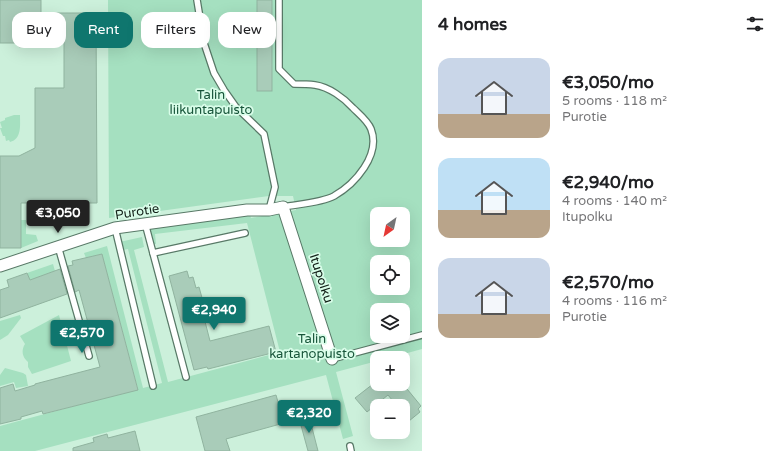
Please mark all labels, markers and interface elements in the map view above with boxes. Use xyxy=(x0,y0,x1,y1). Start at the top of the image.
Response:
chip: Buy xyxy=(12,12,66,48)
chip: Rent xyxy=(74,12,133,48)
chip: Filters xyxy=(141,12,210,48)
chip: New xyxy=(218,12,276,48)
icon: filters xyxy=(744,13,766,35)
text: 4 homes xyxy=(438,14,507,35)
text: €3,050/mo xyxy=(562,72,654,93)
icon: home xyxy=(470,74,518,122)
park label: Talin liikuntapuisto xyxy=(169,87,253,118)
text: 5 rooms · 118 m² xyxy=(562,93,667,109)
text: Purotie xyxy=(562,109,607,125)
text: €2,940/mo xyxy=(562,172,654,193)
icon: home xyxy=(470,174,518,222)
text: 4 rooms · 140 m² xyxy=(562,193,667,209)
pin: €3,050 xyxy=(25,200,91,234)
street label: Purotie xyxy=(114,201,161,223)
text: €3,050 xyxy=(36,205,80,221)
north arrow xyxy=(370,207,410,247)
map controls xyxy=(370,207,410,439)
text: Itupolku xyxy=(562,209,613,225)
street label: Itupolku xyxy=(306,252,337,305)
button: locate xyxy=(370,255,410,295)
text: €2,570/mo xyxy=(562,272,654,293)
icon: home xyxy=(470,274,518,322)
text: 4 rooms · 116 m² xyxy=(562,293,667,309)
pin: €2,940 xyxy=(181,297,247,331)
text: €2,940 xyxy=(192,302,236,318)
button: layers xyxy=(370,303,410,343)
text: Purotie xyxy=(562,309,607,325)
pin: €2,570 xyxy=(49,320,115,354)
text: €2,570 xyxy=(60,325,104,341)
park label: Talin kartanopuisto xyxy=(269,331,355,362)
button: + xyxy=(370,351,410,391)
button: − xyxy=(370,399,410,439)
pin: €2,320 xyxy=(276,400,342,434)
text: €2,320 xyxy=(287,405,331,421)

